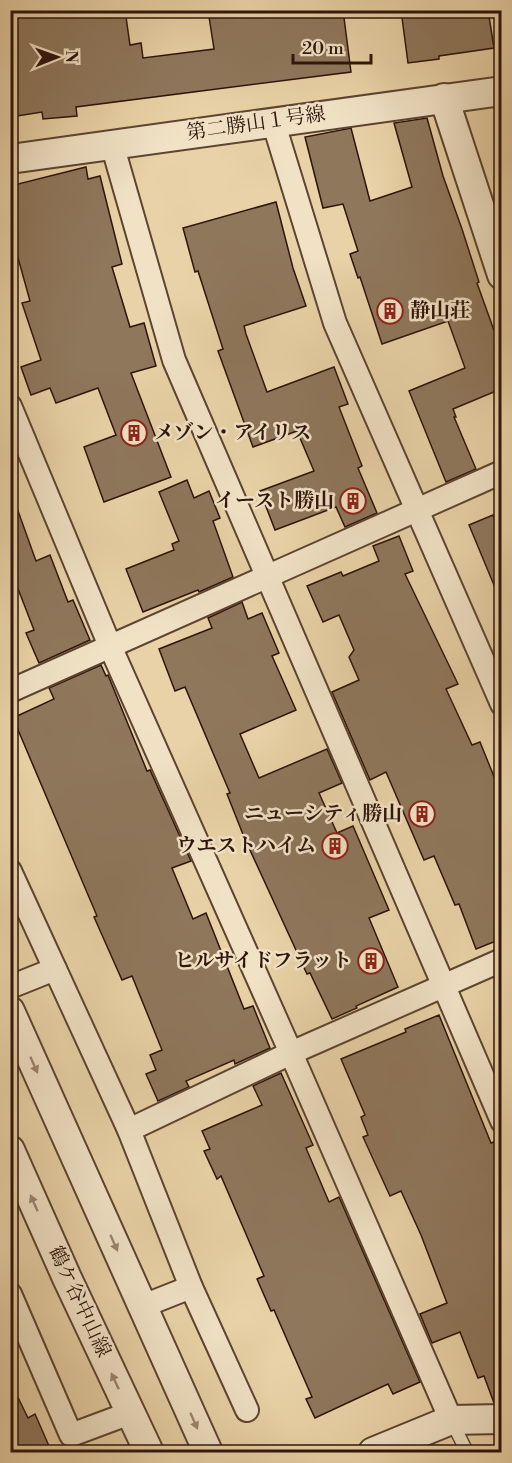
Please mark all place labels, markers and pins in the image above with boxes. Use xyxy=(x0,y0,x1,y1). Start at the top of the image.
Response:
building icon: 静山荘 xyxy=(375,296,405,326)
place label: 静山荘 xyxy=(410,299,470,324)
building icon: メゾン・アイリス xyxy=(119,418,149,448)
place label: メゾン・アイリス xyxy=(154,421,311,446)
building icon: イースト勝山 xyxy=(338,486,368,516)
place label: イースト勝山 xyxy=(215,489,334,514)
building icon: ニューシティ勝山 xyxy=(407,799,437,829)
place label: ニューシティ勝山 xyxy=(244,802,402,827)
building icon: ウエストハイム xyxy=(320,831,350,861)
place label: ウエストハイム xyxy=(176,834,316,859)
building icon: ヒルサイドフラット xyxy=(356,946,386,976)
place label: ヒルサイドフラット xyxy=(174,949,352,974)

